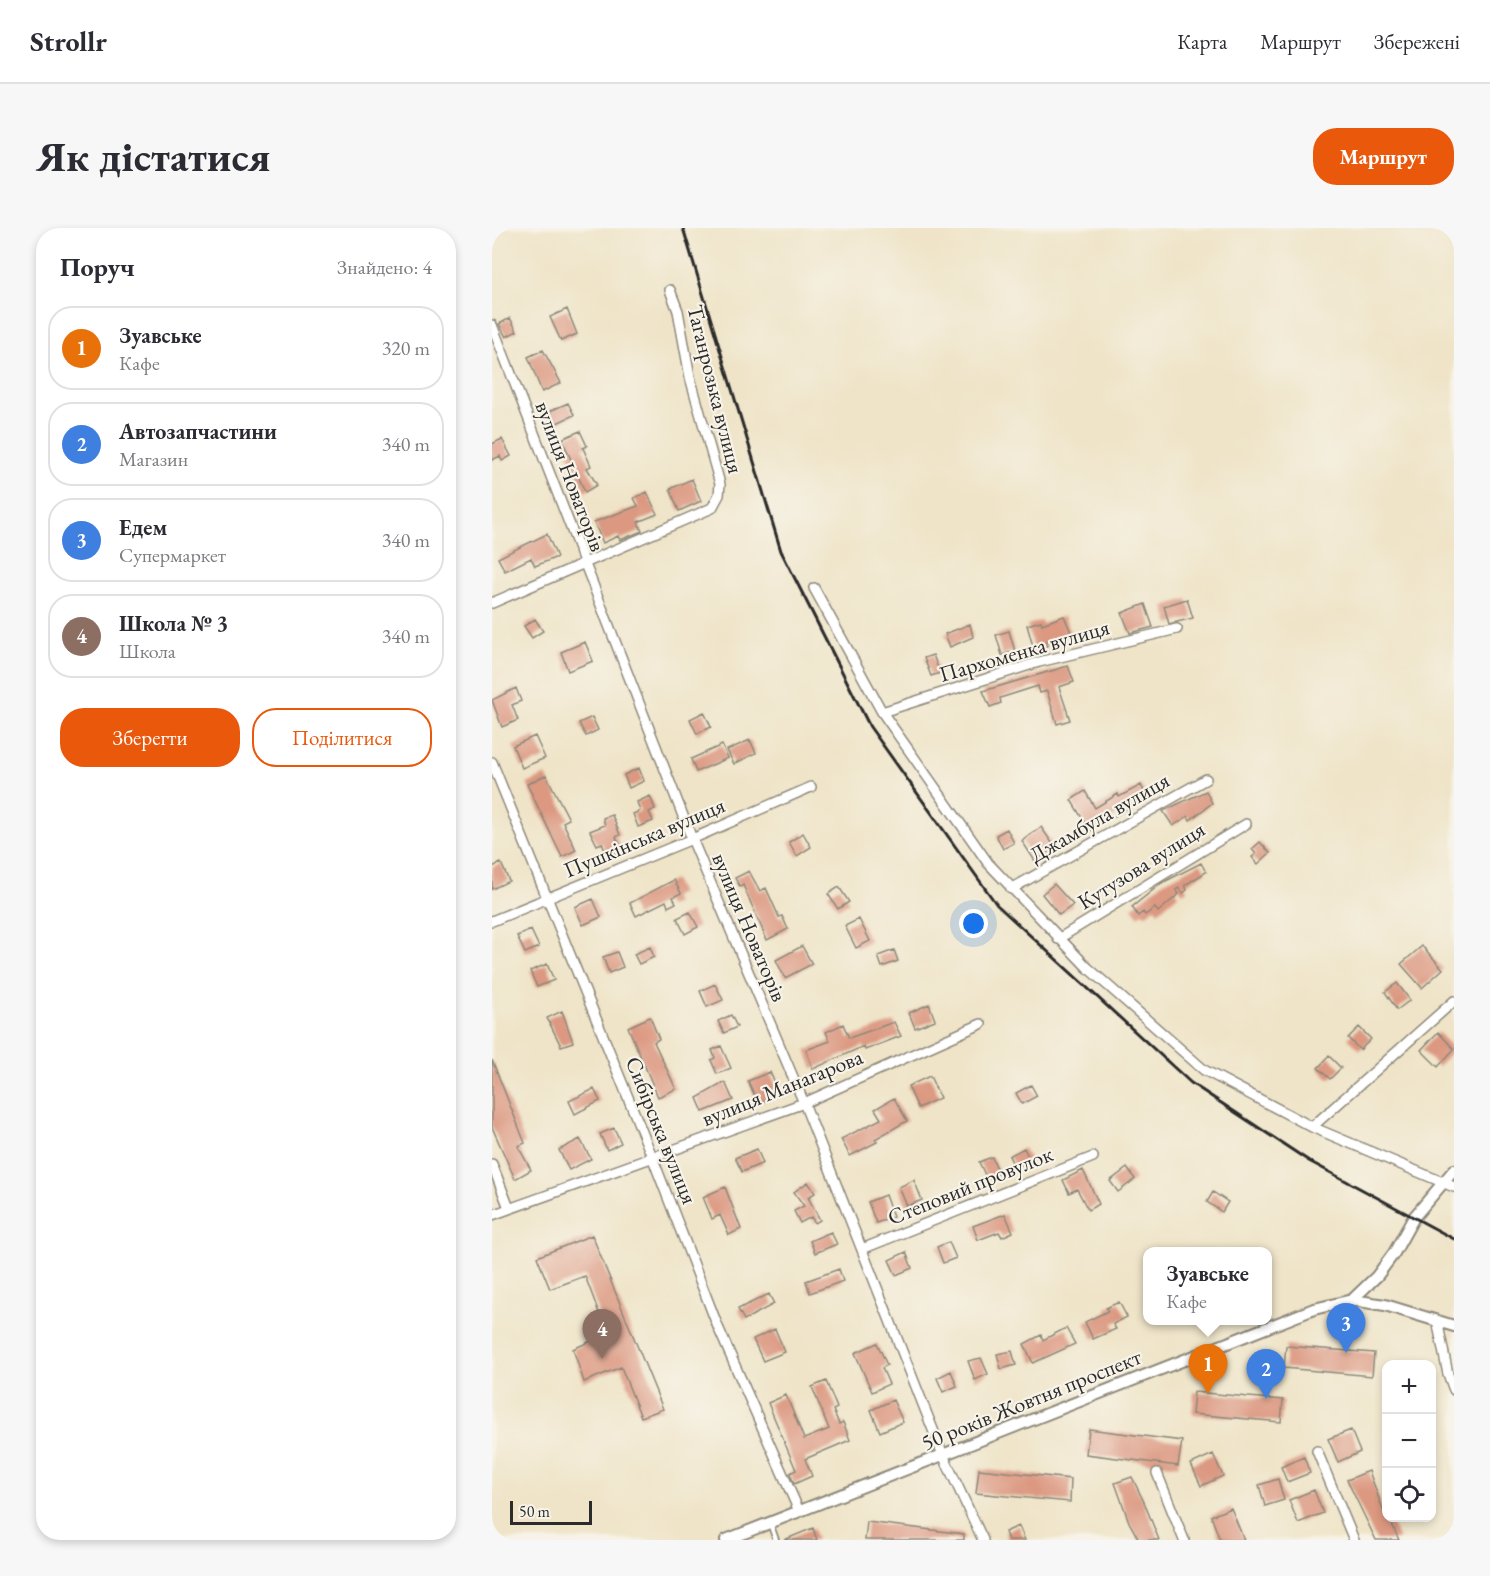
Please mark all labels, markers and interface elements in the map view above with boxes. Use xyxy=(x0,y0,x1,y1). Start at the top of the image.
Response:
text: Strollr xyxy=(30,23,107,59)
text: Карта xyxy=(1177,28,1227,55)
text: Маршрут xyxy=(1260,28,1341,55)
text: Збережені xyxy=(1374,28,1460,55)
button: Маршрут xyxy=(1313,128,1454,185)
text: Як дістатися xyxy=(36,129,270,184)
text: Поруч xyxy=(60,250,135,284)
text: Знайдено: 4 xyxy=(337,254,432,280)
street label: Таганрозька вулиця xyxy=(681,302,751,477)
text: Зуавське xyxy=(119,321,202,350)
text: 1 xyxy=(76,335,87,361)
text: 320 m xyxy=(382,335,430,361)
text: Кафе xyxy=(119,350,160,376)
street label: вулиця Новаторів xyxy=(529,397,613,555)
text: Автозапчастини xyxy=(119,417,277,446)
text: 2 xyxy=(76,431,87,457)
text: 340 m xyxy=(382,431,430,457)
text: Магазин xyxy=(119,446,188,472)
text: Едем xyxy=(119,513,167,542)
text: 3 xyxy=(76,527,87,553)
text: 340 m xyxy=(382,527,430,553)
text: Супермаркет xyxy=(119,542,226,568)
text: Школа № 3 xyxy=(119,609,228,638)
street label: Пархоменка вулиця xyxy=(936,612,1113,689)
text: 4 xyxy=(76,623,87,649)
text: 340 m xyxy=(382,623,430,649)
text: Школа xyxy=(119,638,176,664)
button: Зберегти xyxy=(60,708,240,767)
button: Поділитися xyxy=(252,708,432,767)
street label: Джамбула вулиця xyxy=(1024,765,1175,869)
street label: Пушкінська вулиця xyxy=(559,790,729,884)
street label: Кутузова вулиця xyxy=(1072,815,1211,916)
street label: вулиця Новаторів xyxy=(705,848,794,1006)
your location xyxy=(959,909,988,938)
street label: вулиця Манагарова xyxy=(697,1042,867,1133)
street label: Сибірська вулиця xyxy=(619,1052,704,1208)
street label: Степовий провулок xyxy=(883,1139,1057,1232)
popup xyxy=(1143,1247,1272,1325)
text: Зуавське xyxy=(1166,1259,1249,1288)
text: Кафе xyxy=(1166,1288,1207,1314)
pin: 3 xyxy=(1326,1304,1366,1353)
pin: 4 xyxy=(582,1310,622,1359)
street label: 50 років Жовтня проспект xyxy=(917,1342,1145,1457)
pin: 1 xyxy=(1188,1344,1228,1394)
pin: 2 xyxy=(1246,1350,1286,1399)
map controls xyxy=(1382,1360,1436,1522)
button: + xyxy=(1382,1360,1436,1414)
button: − xyxy=(1382,1414,1436,1468)
button: locate xyxy=(1382,1468,1436,1522)
scale bar xyxy=(510,1498,592,1526)
text: 50 m xyxy=(519,1501,550,1522)

